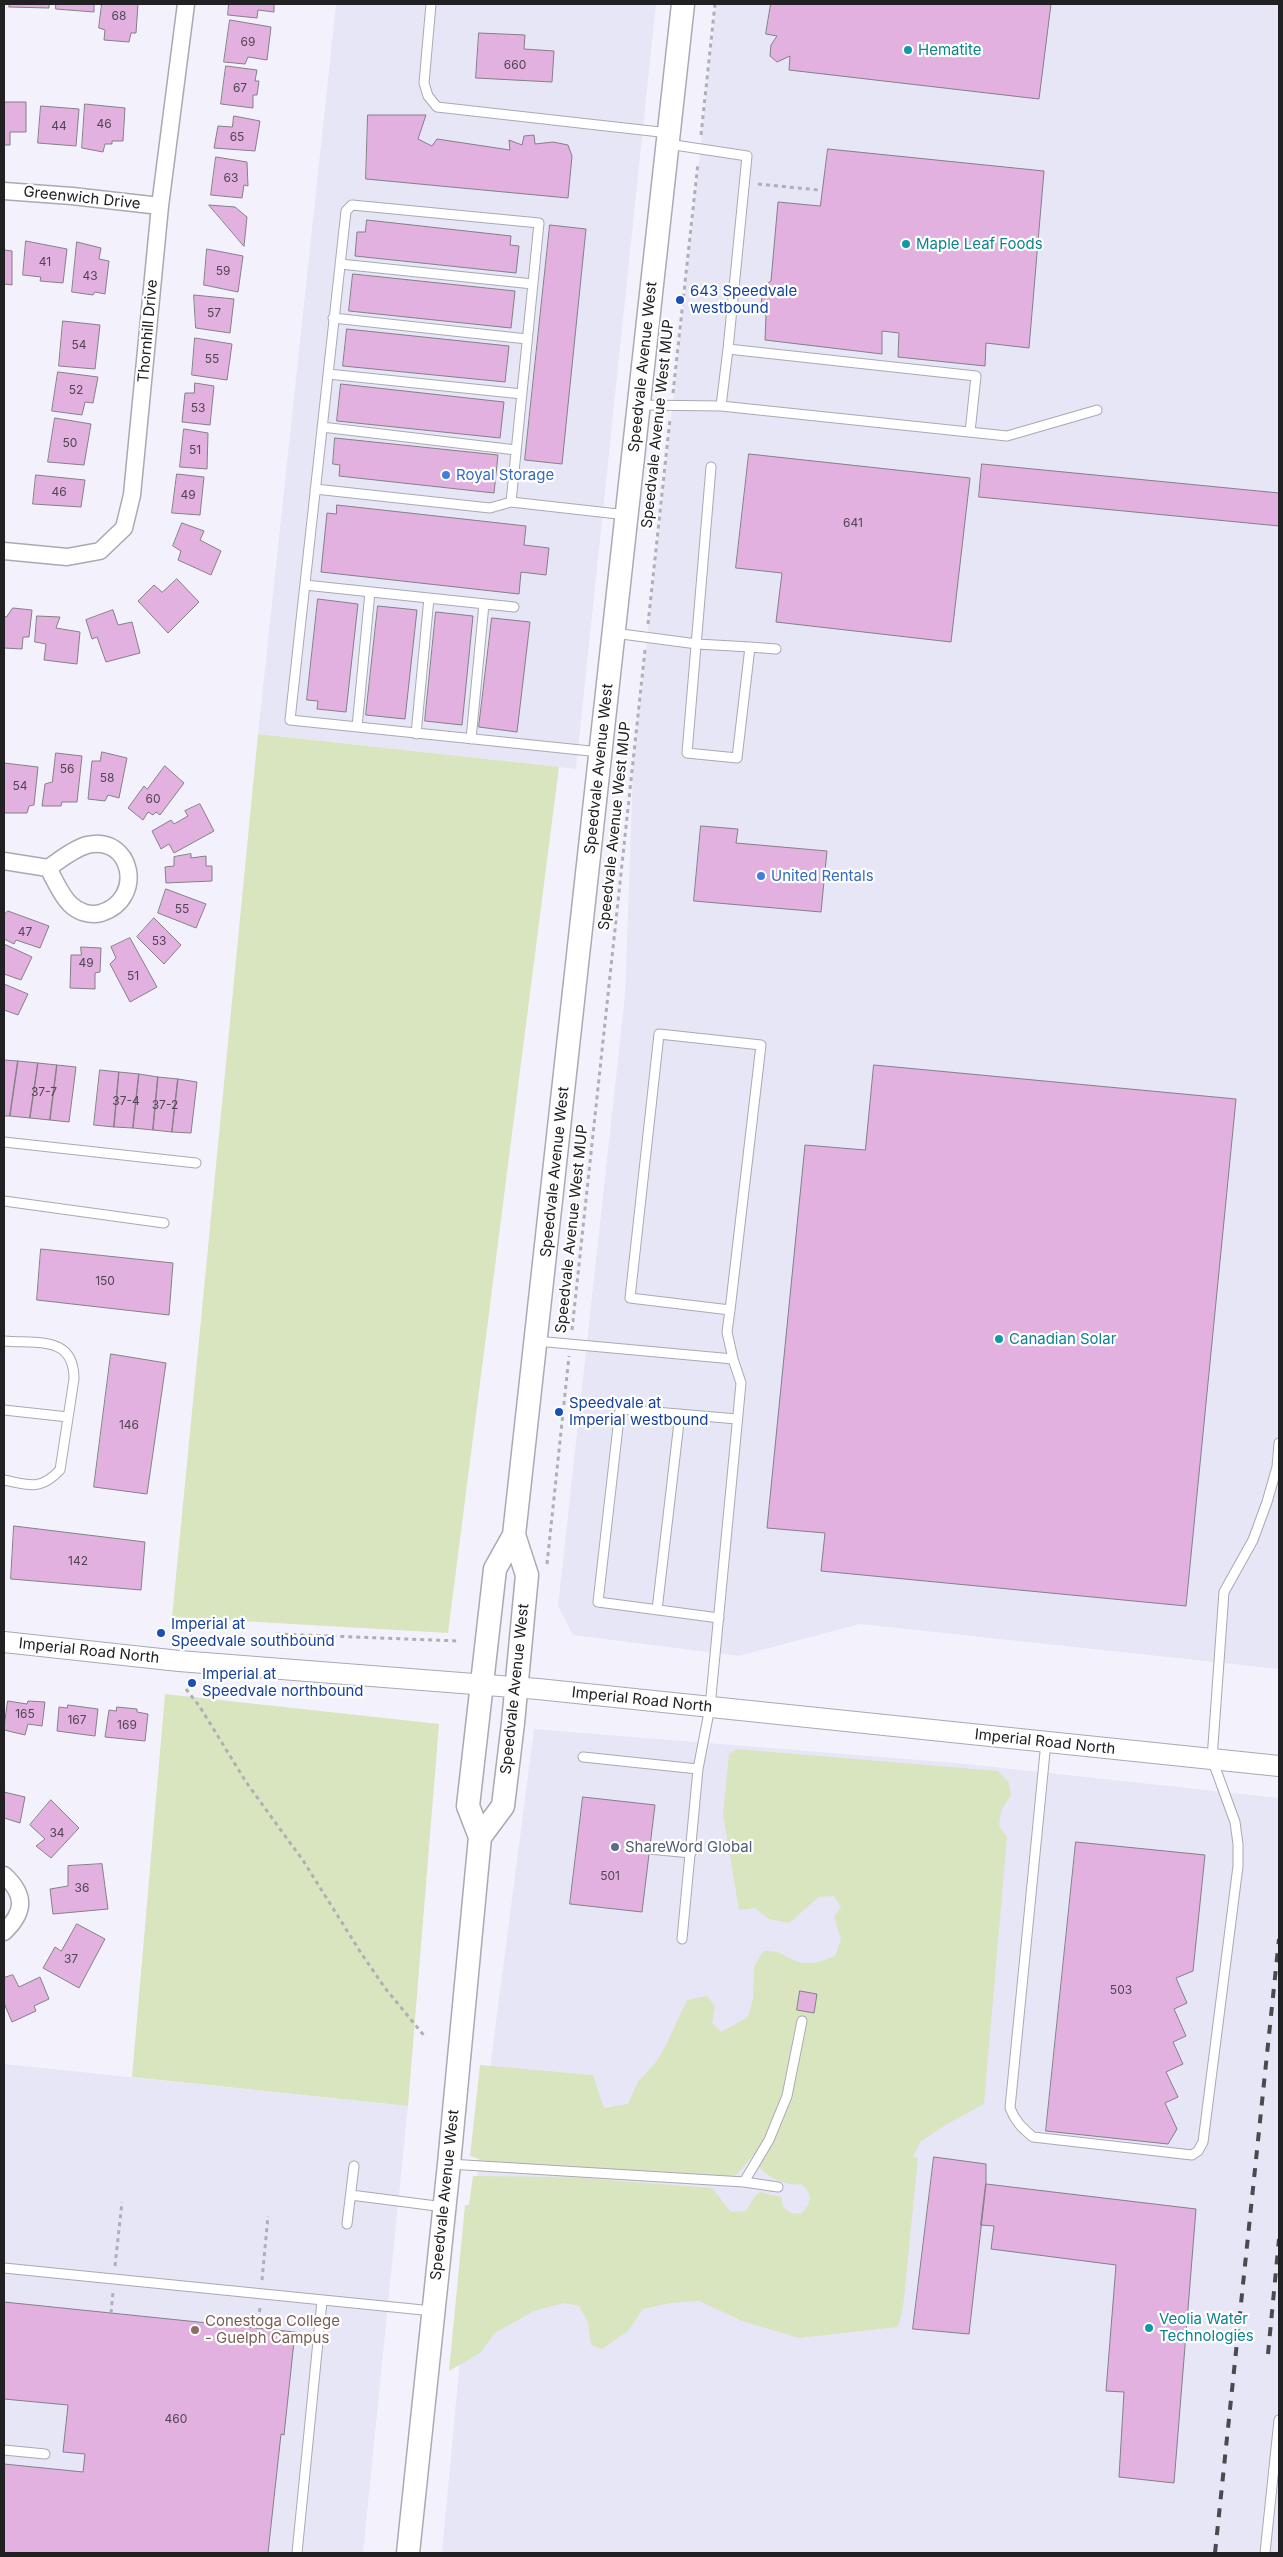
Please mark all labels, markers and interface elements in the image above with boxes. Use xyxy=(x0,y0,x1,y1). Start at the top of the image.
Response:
house number: 68 xyxy=(112,9,126,23)
house number: 69 xyxy=(241,35,255,49)
place label: Hematite xyxy=(918,41,982,59)
marker: Hematite xyxy=(902,44,914,56)
house number: 660 xyxy=(504,58,526,72)
house number: 67 xyxy=(233,81,247,95)
house number: 46 xyxy=(96,117,112,131)
house number: 44 xyxy=(51,119,67,133)
house number: 65 xyxy=(230,130,244,144)
house number: 63 xyxy=(224,171,238,185)
street label: Greenwich Drive xyxy=(23,183,141,213)
place label: Maple Leaf Foods xyxy=(916,235,1043,253)
marker: Maple Leaf Foods xyxy=(900,238,912,250)
house number: 41 xyxy=(39,255,51,269)
house number: 59 xyxy=(216,264,230,278)
house number: 43 xyxy=(82,269,98,283)
street label: Thornhill Drive xyxy=(135,279,161,383)
street label: Speedvale Avenue West xyxy=(625,281,661,453)
place label: 643 Speedvale westbound xyxy=(690,282,797,317)
marker: 643 Speedvale westbound xyxy=(674,294,686,306)
house number: 57 xyxy=(207,306,221,320)
street label: Speedvale Avenue West MUP xyxy=(638,319,678,529)
house number: 54 xyxy=(71,338,87,352)
house number: 55 xyxy=(205,352,219,366)
house number: 52 xyxy=(69,383,83,397)
house number: 53 xyxy=(191,401,205,415)
house number: 50 xyxy=(63,436,77,450)
house number: 51 xyxy=(189,443,201,457)
place label: Royal Storage xyxy=(456,466,554,484)
marker: Royal Storage xyxy=(440,469,452,481)
house number: 46 xyxy=(51,485,67,499)
house number: 49 xyxy=(180,488,196,502)
house number: 641 xyxy=(843,516,863,530)
street label: Speedvale Avenue West xyxy=(581,683,617,855)
street label: Speedvale Avenue West MUP xyxy=(595,721,635,931)
house number: 56 xyxy=(60,762,74,776)
house number: 58 xyxy=(100,771,114,785)
house number: 54 xyxy=(12,779,28,793)
house number: 60 xyxy=(145,792,161,806)
place label: United Rentals xyxy=(771,867,874,885)
marker: United Rentals xyxy=(755,870,767,882)
house number: 55 xyxy=(175,902,189,916)
house number: 47 xyxy=(18,925,32,939)
house number: 53 xyxy=(152,934,166,948)
house number: 49 xyxy=(78,956,94,970)
house number: 51 xyxy=(127,969,139,983)
house number: 37-7 xyxy=(31,1085,57,1099)
street label: Speedvale Avenue West xyxy=(537,1086,573,1258)
house number: 37-4 xyxy=(112,1094,140,1108)
house number: 37-2 xyxy=(152,1098,178,1112)
street label: Speedvale Avenue West MUP xyxy=(552,1124,592,1334)
house number: 150 xyxy=(95,1274,115,1288)
place label: Canadian Solar xyxy=(1009,1330,1116,1348)
marker: Canadian Solar xyxy=(993,1333,1005,1345)
place label: Speedvale at Imperial westbound xyxy=(569,1394,709,1429)
marker: Speedvale at Imperial westbound xyxy=(553,1406,565,1418)
house number: 146 xyxy=(119,1418,139,1432)
house number: 142 xyxy=(68,1554,88,1568)
street label: Speedvale Avenue West xyxy=(497,1603,533,1775)
place label: Imperial at Speedvale southbound xyxy=(171,1615,335,1650)
marker: Imperial at Speedvale southbound xyxy=(155,1627,167,1639)
street label: Imperial Road North xyxy=(18,1635,160,1667)
place label: Imperial at Speedvale northbound xyxy=(202,1665,364,1700)
marker: Imperial at Speedvale northbound xyxy=(186,1677,198,1689)
street label: Imperial Road North xyxy=(571,1684,713,1716)
house number: 165 xyxy=(15,1707,35,1721)
house number: 167 xyxy=(67,1713,87,1727)
house number: 169 xyxy=(117,1718,137,1732)
street label: Imperial Road North xyxy=(974,1726,1116,1758)
house number: 34 xyxy=(49,1826,65,1840)
place label: ShareWord Global xyxy=(625,1838,752,1856)
marker: ShareWord Global xyxy=(609,1841,621,1853)
house number: 501 xyxy=(600,1869,620,1883)
house number: 36 xyxy=(75,1881,89,1895)
house number: 37 xyxy=(64,1952,78,1966)
house number: 503 xyxy=(1110,1983,1132,1997)
street label: Speedvale Avenue West xyxy=(427,2109,463,2281)
place label: Veolia Water Technologies xyxy=(1159,2310,1254,2345)
place label: Conestoga College - Guelph Campus xyxy=(205,2312,340,2347)
marker: Veolia Water Technologies xyxy=(1143,2322,1155,2334)
marker: Conestoga College - Guelph Campus xyxy=(189,2324,201,2336)
house number: 460 xyxy=(165,2412,187,2426)

